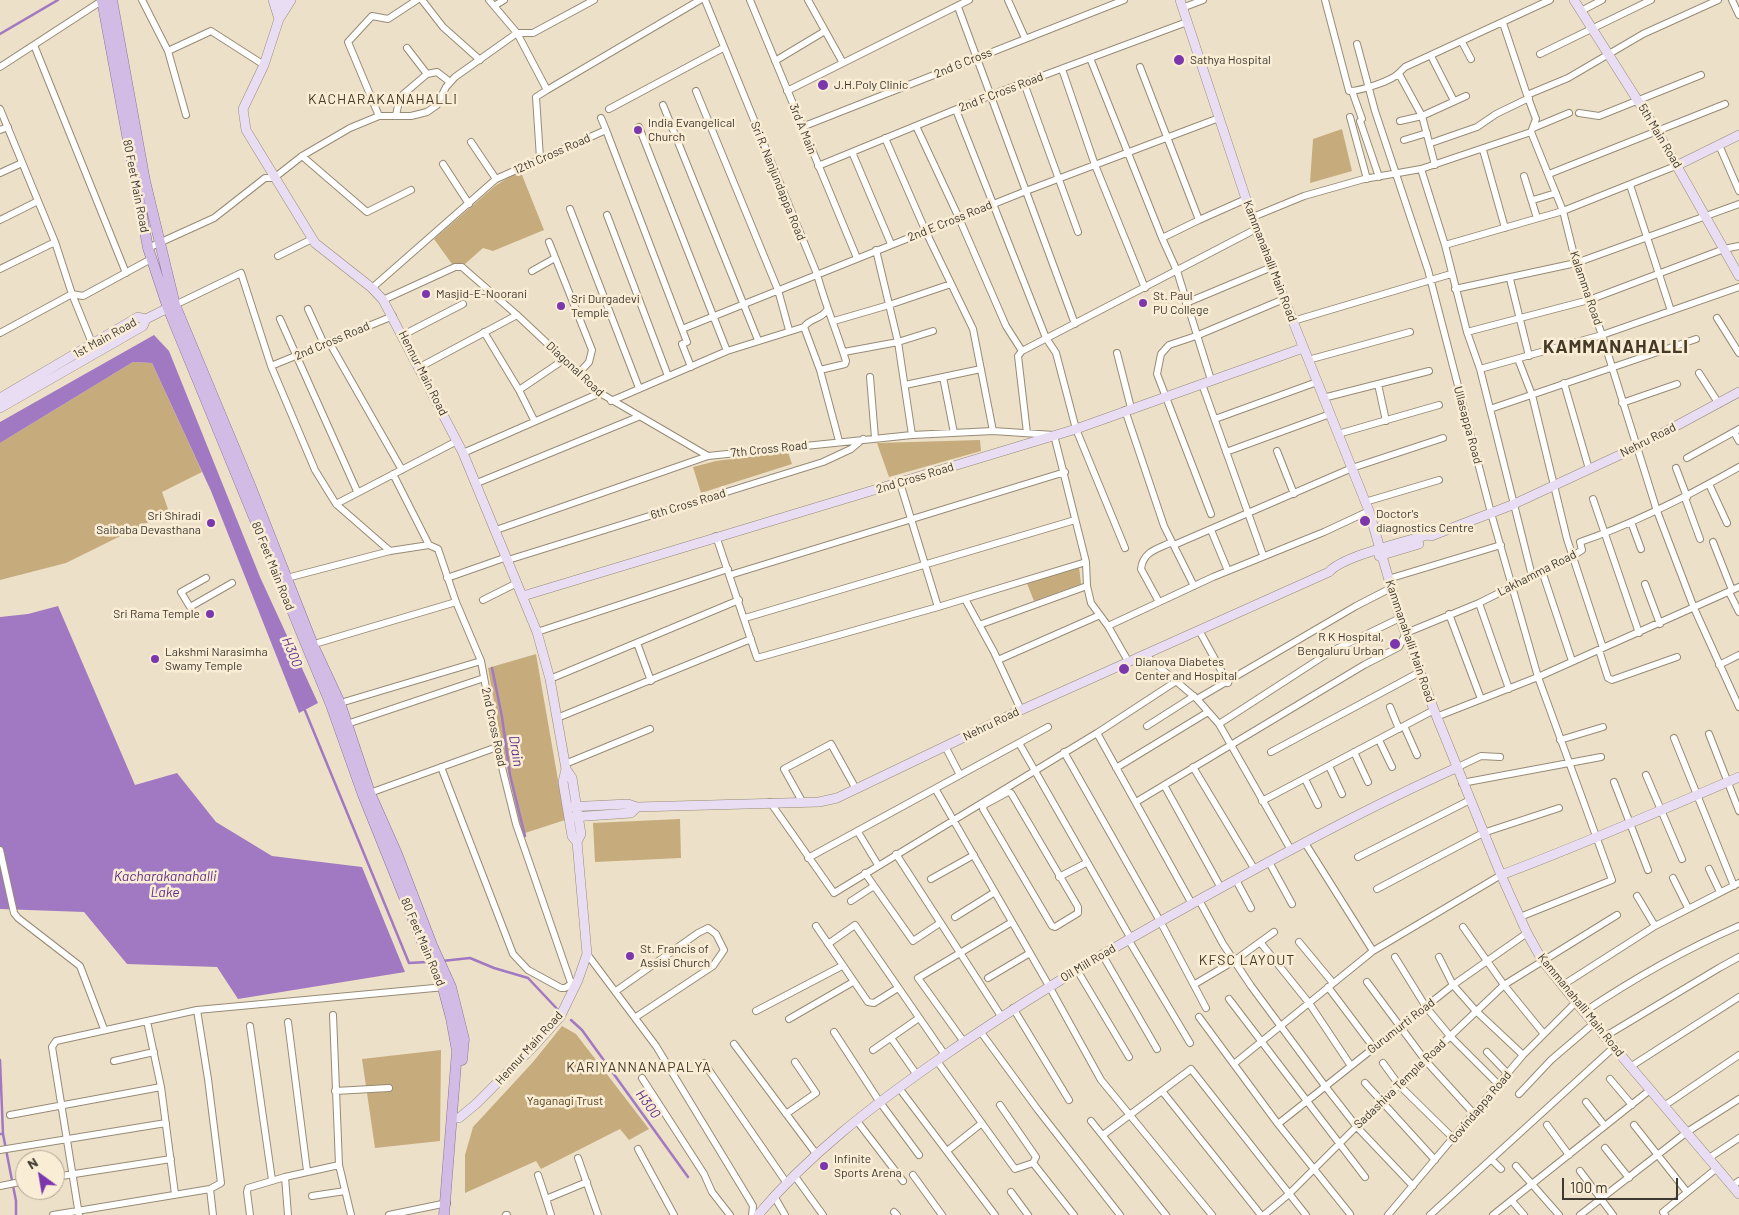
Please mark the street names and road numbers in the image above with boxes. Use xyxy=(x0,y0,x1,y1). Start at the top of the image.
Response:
street label: 2nd G Cross xyxy=(932,45,994,81)
street label: 2nd F Cross Road xyxy=(957,69,1045,115)
street label: 5th Main Road xyxy=(1635,101,1685,171)
street label: 3rd A Main xyxy=(786,102,820,156)
street label: Sri R. Nanjundappa Road xyxy=(747,119,809,243)
street label: 12th Cross Road xyxy=(511,131,593,177)
street label: 80 Feet Main Road xyxy=(120,138,152,234)
street label: 2nd E Cross Road xyxy=(906,197,994,245)
street label: Kammanahalli Main Road xyxy=(1240,198,1300,324)
street label: Kalamma Road xyxy=(1567,249,1605,327)
street label: 1st Main Road xyxy=(71,315,139,361)
street label: 2nd Cross Road xyxy=(292,319,372,363)
street label: Hennur Main Road xyxy=(395,328,451,418)
street label: Diagonal Road xyxy=(543,339,607,399)
street label: Ullasappa Road xyxy=(1451,385,1485,465)
street label: Nehru Road xyxy=(1618,420,1678,460)
street label: 7th Cross Road xyxy=(730,438,808,460)
street label: 2nd Cross Road xyxy=(875,459,955,497)
street label: 6th Cross Road xyxy=(649,486,727,522)
street label: 80 Feet Main Road xyxy=(249,520,297,612)
street label: Lakhamma Road xyxy=(1495,547,1579,599)
street label: Kammanahalli Main Road xyxy=(1382,578,1438,704)
street label: 2nd Cross Road xyxy=(479,686,509,768)
street label: Nehru Road xyxy=(961,704,1021,744)
street label: 80 Feet Main Road xyxy=(398,896,448,988)
street label: Oil Mill Road xyxy=(1058,941,1118,985)
street label: Kammanahalli Main Road xyxy=(1535,950,1627,1060)
street label: Gurumurti Road xyxy=(1364,995,1438,1057)
street label: Hennur Main Road xyxy=(492,1008,566,1088)
street label: Sadashiva Temple Road xyxy=(1351,1036,1449,1132)
street label: Govindappa Road xyxy=(1446,1068,1514,1146)

